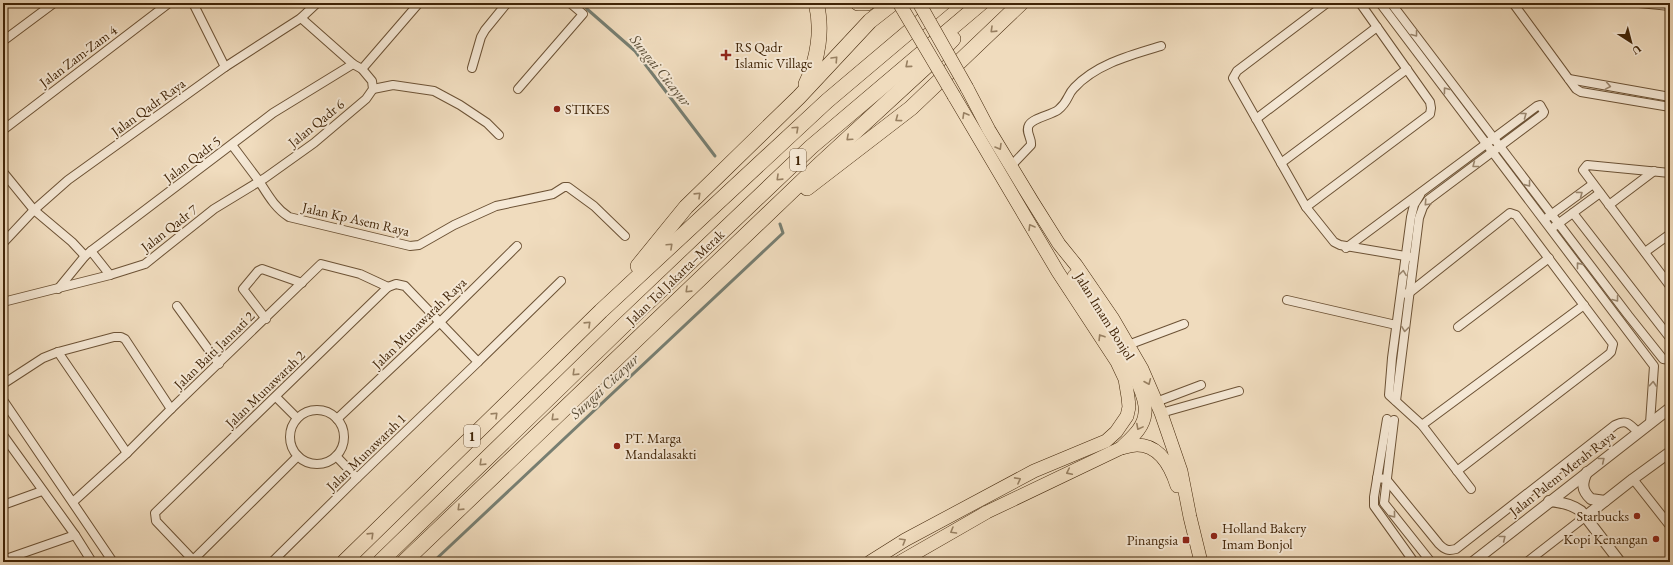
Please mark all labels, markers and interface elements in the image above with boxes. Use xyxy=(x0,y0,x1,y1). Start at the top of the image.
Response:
street label: Jalan Zam-Zam 4 xyxy=(35,21,121,92)
north arrow xyxy=(1611,22,1651,62)
one-way arrow xyxy=(990,25,998,33)
water label: Sungai Cicayur xyxy=(626,29,697,111)
one-way arrow xyxy=(1410,30,1417,37)
place label: RS Qadr Islamic Village xyxy=(735,38,813,72)
text: U xyxy=(1629,42,1644,59)
marker: RS Qadr Islamic Village xyxy=(720,49,732,61)
one-way arrow xyxy=(830,56,837,63)
one-way arrow xyxy=(906,60,913,67)
street label: Jalan Qadr Raya xyxy=(107,74,189,141)
one-way arrow xyxy=(1605,81,1611,90)
one-way arrow xyxy=(1443,87,1450,94)
street label: Jalan Qadr 6 xyxy=(284,95,348,152)
place label: STIKES xyxy=(565,100,610,118)
marker: STIKES xyxy=(552,104,562,114)
one-way arrow xyxy=(962,112,969,119)
one-way arrow xyxy=(1520,113,1527,120)
one-way arrow xyxy=(895,114,902,121)
one-way arrow xyxy=(792,127,799,134)
street label: Jalan Qadr 5 xyxy=(159,132,224,187)
one-way arrow xyxy=(846,133,853,140)
one-way arrow xyxy=(995,143,1002,150)
road number: 1 xyxy=(790,149,806,171)
one-way arrow xyxy=(1473,160,1480,167)
one-way arrow xyxy=(776,173,784,181)
one-way arrow xyxy=(1524,180,1531,187)
one-way arrow xyxy=(693,192,701,200)
one-way arrow xyxy=(1576,192,1583,199)
street label: Jalan Kp Asem Raya xyxy=(300,198,412,240)
one-way arrow xyxy=(1425,198,1432,206)
street label: Jalan Qadr 7 xyxy=(136,200,201,256)
one-way arrow xyxy=(1028,224,1036,231)
street label: Jalan Tol Jakarta–Merak xyxy=(621,225,728,329)
one-way arrow xyxy=(666,244,673,251)
one-way arrow xyxy=(1576,263,1583,270)
street label: Jalan Imam Bonjol xyxy=(1070,268,1140,364)
one-way arrow xyxy=(1398,270,1407,276)
street label: Jalan Munawarah Raya xyxy=(367,273,470,373)
one-way arrow xyxy=(685,285,693,292)
one-way arrow xyxy=(1611,294,1618,301)
street label: Jalan Baiti Jannati 2 xyxy=(169,307,258,394)
one-way arrow xyxy=(583,321,591,329)
one-way arrow xyxy=(1401,326,1410,332)
one-way arrow xyxy=(1098,334,1105,341)
street label: Jalan Munawarah 2 xyxy=(221,346,309,432)
water label: Sungai Cicayur xyxy=(565,348,643,423)
one-way arrow xyxy=(572,368,580,375)
one-way arrow xyxy=(1143,379,1151,386)
one-way arrow xyxy=(1648,381,1657,387)
street label: Jalan Munawarah 1 xyxy=(322,409,410,495)
one-way arrow xyxy=(490,412,498,419)
one-way arrow xyxy=(551,413,559,421)
one-way arrow xyxy=(1137,423,1144,430)
road number: 1 xyxy=(464,425,480,447)
street label: Jalan Palem Merah Raya xyxy=(1505,426,1619,521)
place label: PT. Marga Mandalasakti xyxy=(625,429,697,463)
marker: PT. Marga Mandalasakti xyxy=(612,441,622,451)
one-way arrow xyxy=(479,458,487,466)
one-way arrow xyxy=(1598,458,1605,465)
one-way arrow xyxy=(1066,467,1073,475)
one-way arrow xyxy=(1014,477,1021,484)
one-way arrow xyxy=(457,503,465,511)
place label: Starbucks xyxy=(1576,507,1629,525)
one-way arrow xyxy=(1389,511,1396,518)
marker: Starbucks xyxy=(1632,511,1642,521)
place label: Holland Bakery Imam Bonjol xyxy=(1222,519,1307,553)
one-way arrow xyxy=(950,526,957,534)
place label: Kopi Kenangan xyxy=(1564,530,1649,548)
place label: Pinangsia xyxy=(1127,531,1178,549)
marker: Holland Bakery Imam Bonjol xyxy=(1209,531,1219,541)
one-way arrow xyxy=(367,533,374,540)
marker: Kopi Kenangan xyxy=(1651,534,1661,544)
marker: Pinangsia xyxy=(1181,535,1191,545)
one-way arrow xyxy=(1499,536,1506,543)
one-way arrow xyxy=(899,539,906,546)

